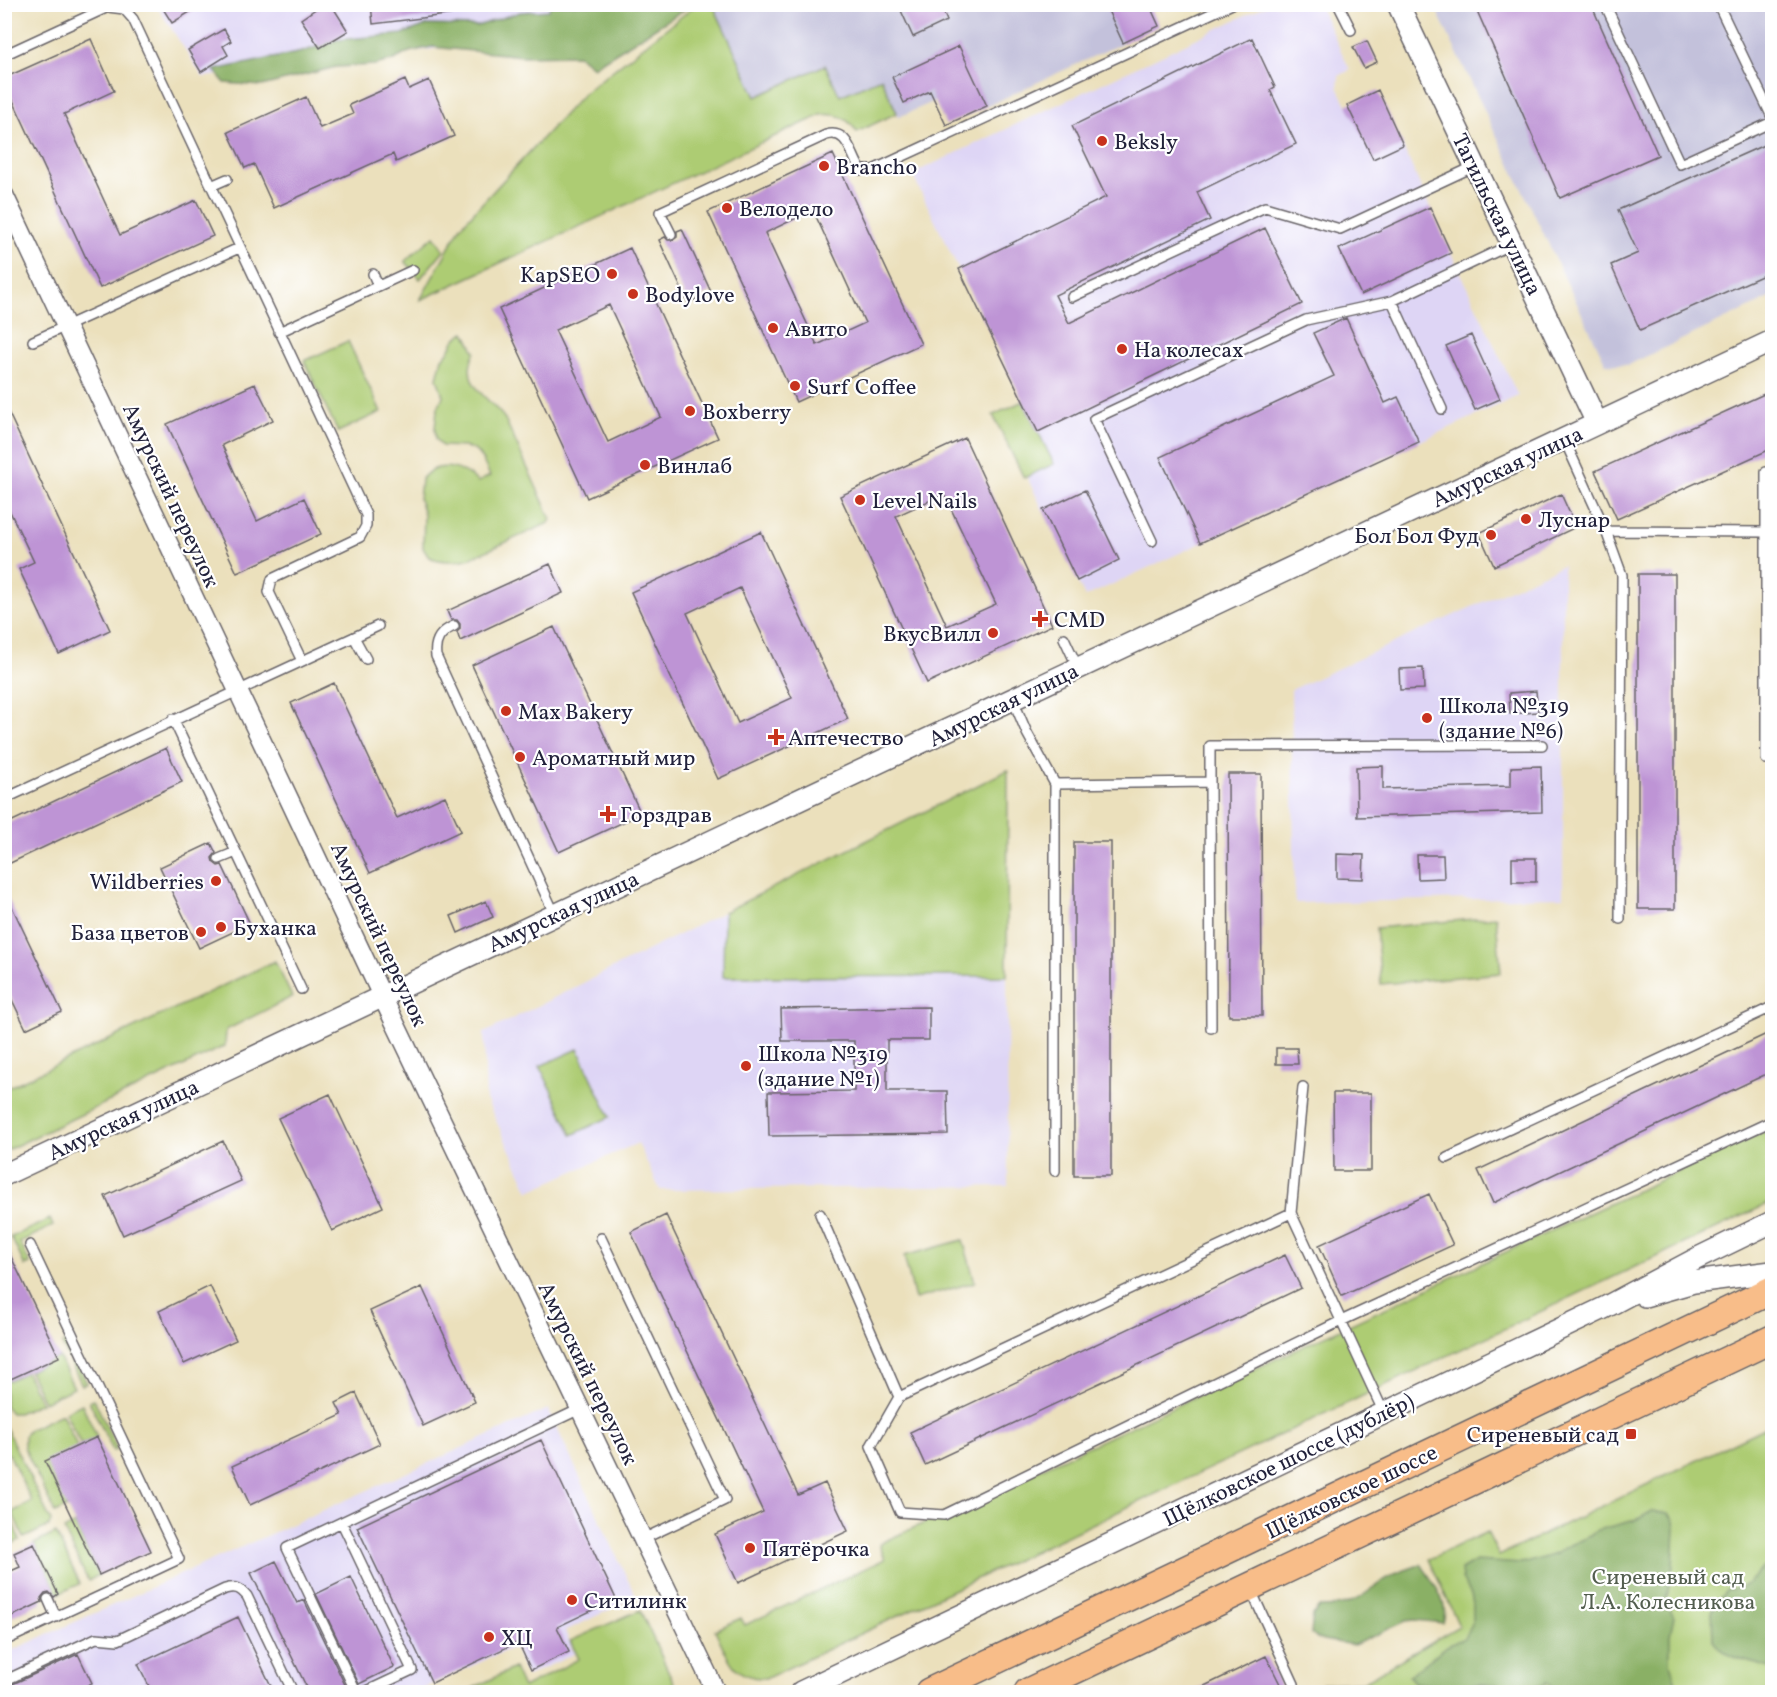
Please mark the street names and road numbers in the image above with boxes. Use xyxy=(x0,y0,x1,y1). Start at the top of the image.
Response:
street label: Тагильская улица xyxy=(1443,129,1549,302)
street label: Амурский переулок xyxy=(113,399,226,594)
street label: Амурская улица xyxy=(1427,420,1589,517)
street label: Амурская улица xyxy=(924,656,1084,756)
street label: Амурский переулок xyxy=(321,838,434,1033)
street label: Амурская улица xyxy=(483,865,645,962)
street label: Амурская улица xyxy=(43,1073,205,1170)
street label: Амурский переулок xyxy=(529,1277,645,1471)
street label: Щёлковское шоссе (дублёр) xyxy=(1158,1387,1418,1531)
street label: Щёлковское шоссе xyxy=(1261,1438,1441,1544)

